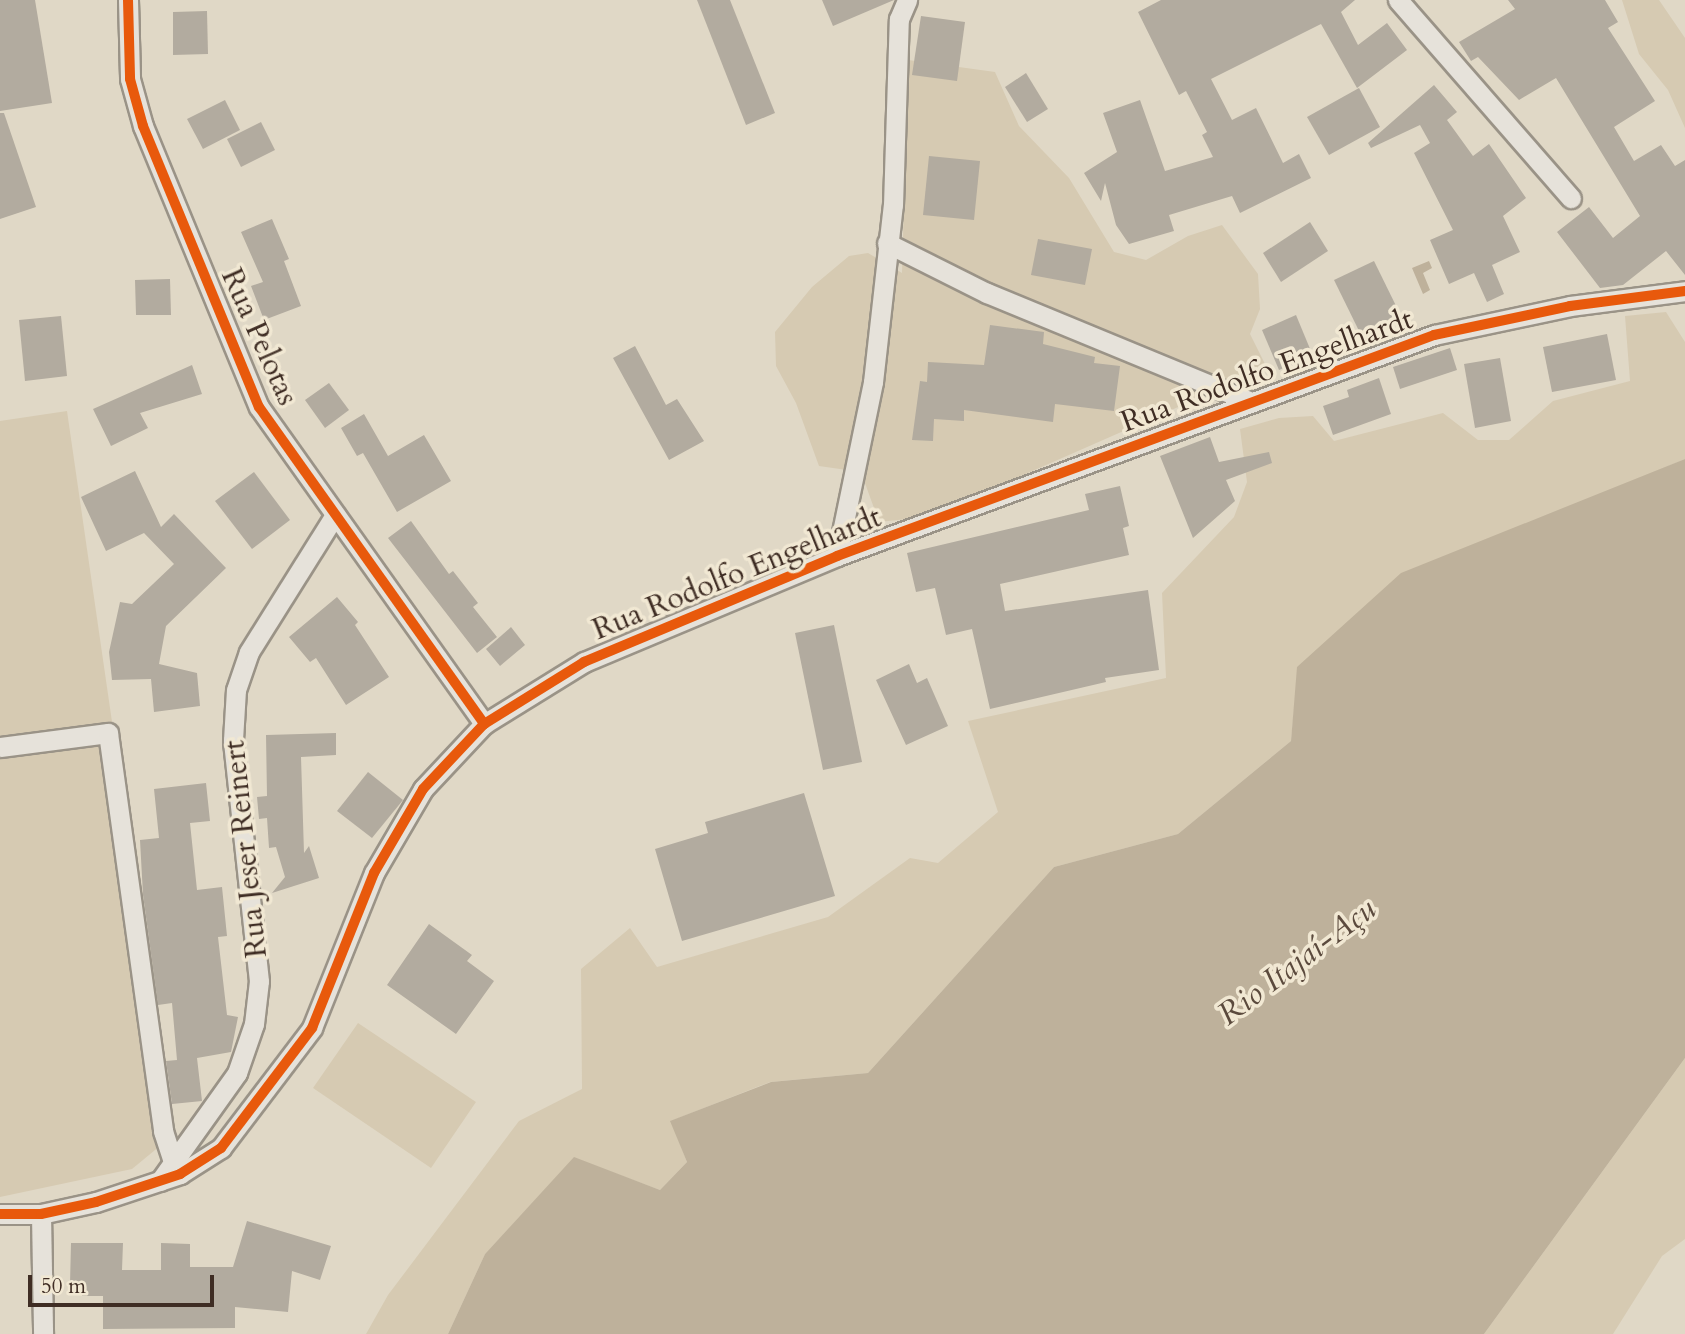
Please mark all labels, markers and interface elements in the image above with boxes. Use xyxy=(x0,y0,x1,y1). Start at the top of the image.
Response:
street label: Rua Pelotas xyxy=(213,263,305,411)
street label: Rua Rodolfo Engelhardt xyxy=(1116,301,1418,441)
street label: Rua Rodolfo Engelhardt xyxy=(587,500,887,648)
street label: Rua Jeser Reinert xyxy=(217,738,275,960)
water label: Rio Itajaí-Açu xyxy=(1210,890,1384,1034)
scale bar xyxy=(32,1260,217,1304)
text: 50 m xyxy=(41,1272,86,1301)

